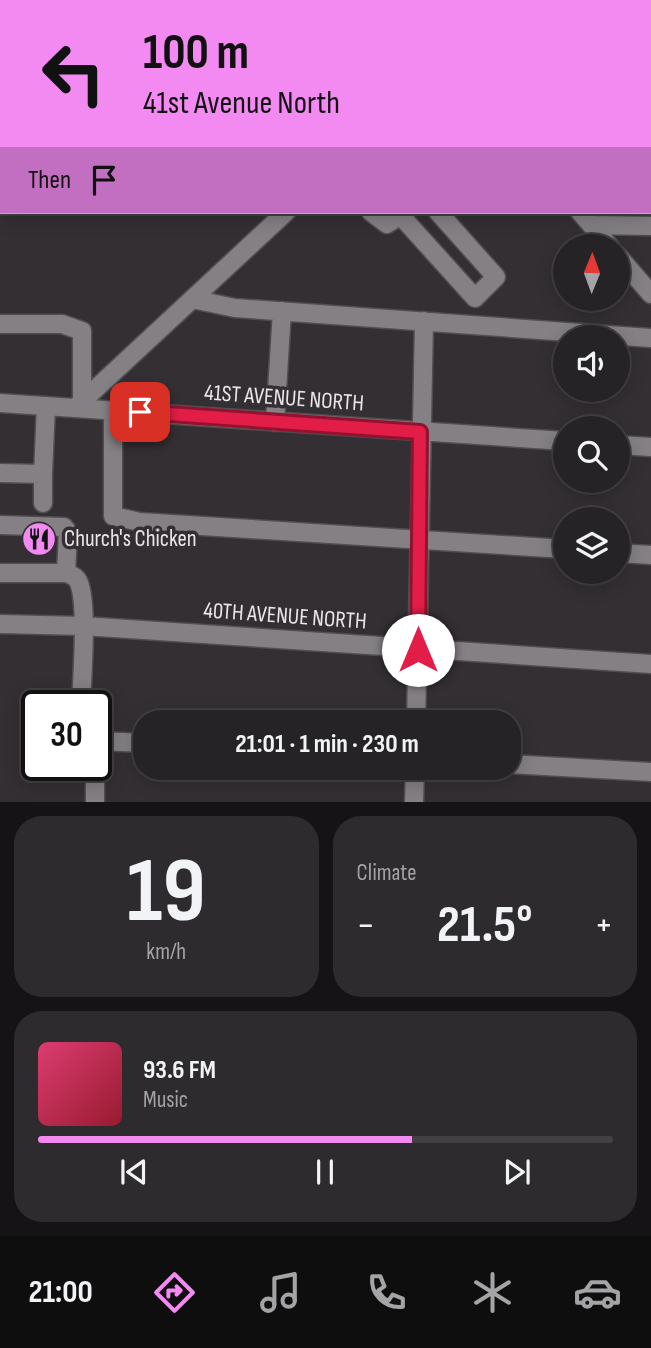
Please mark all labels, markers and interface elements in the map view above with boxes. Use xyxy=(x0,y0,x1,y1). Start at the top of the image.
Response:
text: 100 m xyxy=(143,24,249,83)
icon: left xyxy=(28,28,119,119)
text: 41st Avenue North xyxy=(143,84,340,123)
icon: arrive xyxy=(85,161,123,199)
text: Then xyxy=(28,165,71,196)
north arrow xyxy=(553,234,630,312)
map controls xyxy=(553,234,630,584)
button: sound xyxy=(553,325,630,402)
street label: 41ST AVENUE NORTH xyxy=(203,378,365,418)
pin xyxy=(110,382,170,442)
icon: arrive xyxy=(121,393,159,431)
button: search xyxy=(553,416,630,493)
button: layers xyxy=(553,507,630,584)
restaurant icon: Church's Chicken xyxy=(20,520,58,558)
place label: Church's Chicken xyxy=(64,525,197,553)
street label: 40TH AVENUE NORTH xyxy=(202,596,368,636)
position arrow xyxy=(381,613,455,687)
speed limit sign: 30 xyxy=(21,690,112,781)
text: 21:01 · 1 min · 230 m xyxy=(235,729,419,760)
text: 19 xyxy=(127,838,206,947)
text: Climate xyxy=(357,859,416,887)
text: 21.5° xyxy=(437,894,532,957)
text: − xyxy=(357,903,375,948)
text: + xyxy=(594,903,613,948)
text: km/h xyxy=(146,938,186,966)
text: 93.6 FM xyxy=(143,1055,216,1086)
text: Music xyxy=(143,1086,188,1114)
icon: previous xyxy=(115,1153,153,1191)
icon: pause xyxy=(306,1153,344,1191)
icon: next xyxy=(498,1153,536,1191)
icon: directions xyxy=(150,1268,199,1317)
icon: music xyxy=(256,1268,305,1317)
icon: phone xyxy=(362,1268,411,1317)
icon: climate xyxy=(468,1268,517,1317)
icon: car xyxy=(573,1268,622,1317)
text: 21:00 xyxy=(28,1273,93,1312)

